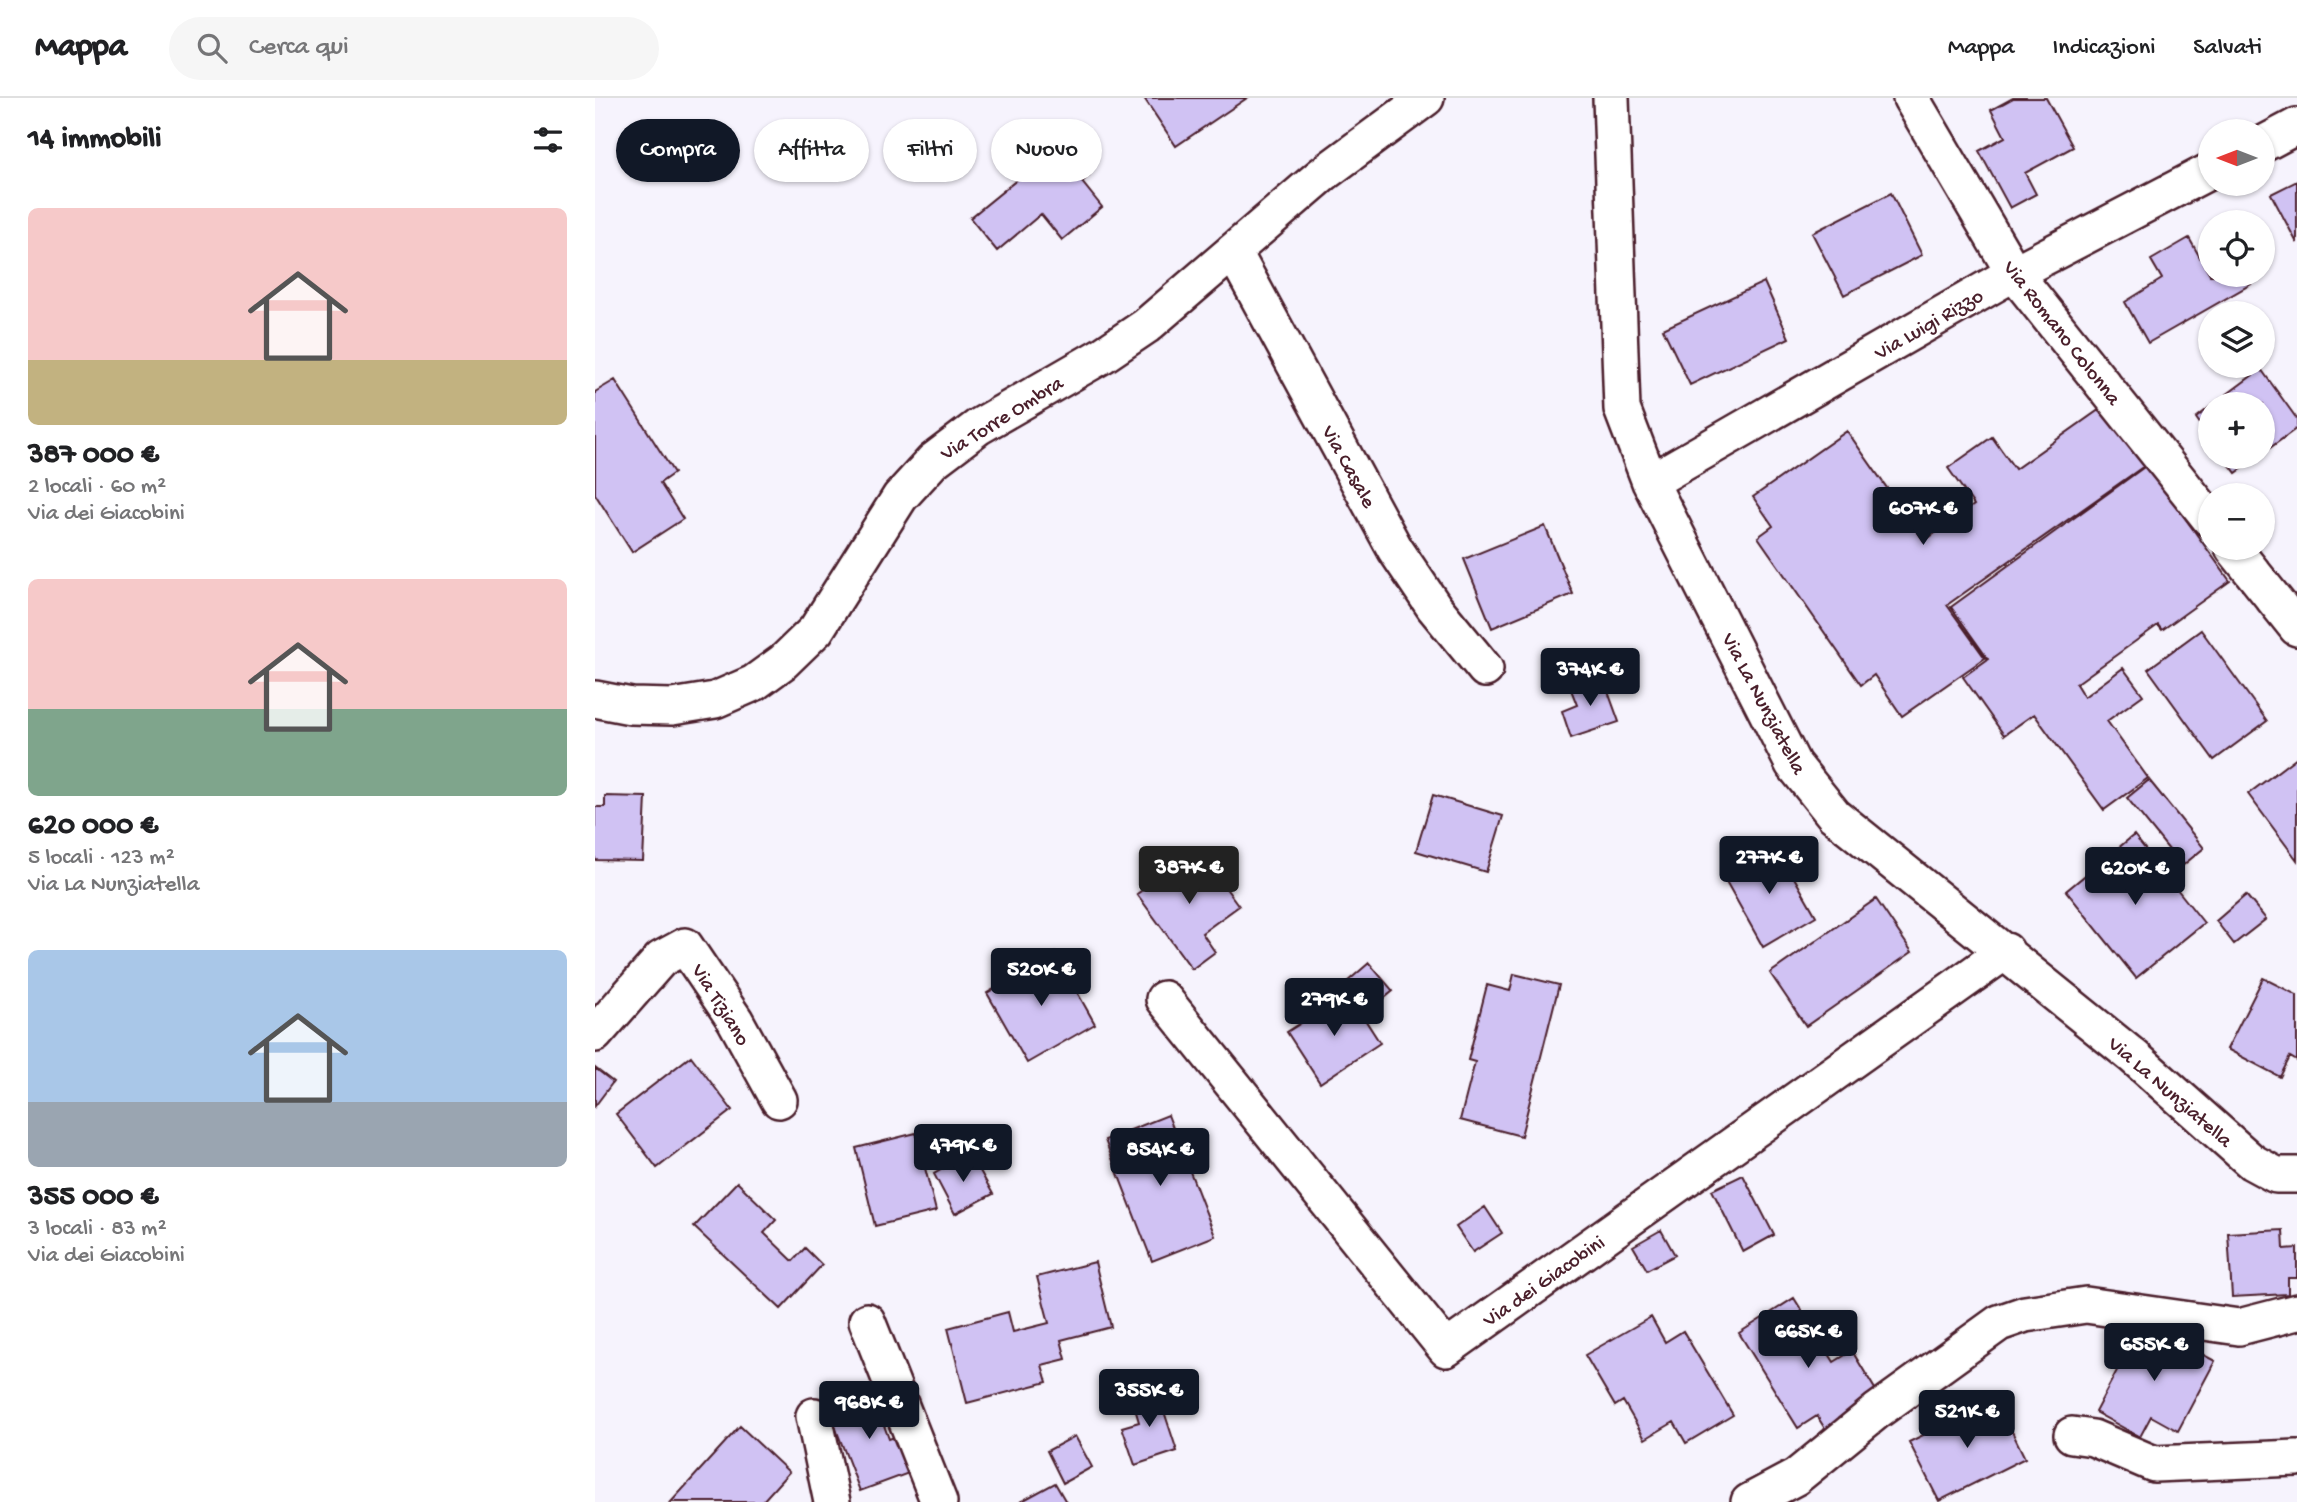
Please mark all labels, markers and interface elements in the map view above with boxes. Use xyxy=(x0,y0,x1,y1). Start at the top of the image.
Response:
search box xyxy=(169,17,659,80)
text: Mappa xyxy=(35,29,127,67)
icon: search xyxy=(193,29,231,67)
text: Cerca qui xyxy=(249,33,349,64)
text: Mappa xyxy=(1948,34,2015,63)
text: Indicazioni xyxy=(2053,34,2155,63)
text: Salvati xyxy=(2193,34,2262,63)
chip: Compra xyxy=(616,119,740,182)
chip: Affitta xyxy=(754,119,869,182)
chip: Filtri xyxy=(883,119,977,182)
chip: Nuovo xyxy=(991,119,1102,182)
north arrow xyxy=(2198,119,2275,196)
map controls xyxy=(2198,119,2275,560)
icon: filters xyxy=(529,121,567,159)
text: 14 immobili xyxy=(28,123,162,158)
button: locate xyxy=(2198,210,2275,287)
icon: home xyxy=(235,253,361,379)
street label: Via Romano Colonna xyxy=(1995,256,2125,412)
street label: Via Luigi Rizzo xyxy=(1870,285,1989,368)
button: layers xyxy=(2198,301,2275,378)
street label: Via Torre Ombra xyxy=(936,371,1070,468)
button: + xyxy=(2198,392,2275,469)
street label: Via Casale xyxy=(1314,421,1380,514)
text: 387 000 € xyxy=(28,439,159,474)
text: 2 locali · 60 m² xyxy=(28,474,166,501)
button: − xyxy=(2198,483,2275,560)
pin: 607K € xyxy=(1866,488,1980,547)
text: 607K € xyxy=(1889,496,1957,523)
text: Via dei Giacobini xyxy=(28,501,185,528)
icon: home xyxy=(235,624,361,750)
street label: Via La Nunziatella xyxy=(1714,629,1810,781)
pin: 374K € xyxy=(1533,648,1647,708)
text: 374K € xyxy=(1557,657,1623,684)
text: 620 000 € xyxy=(28,810,158,845)
pin: 277K € xyxy=(1712,836,1826,896)
text: 5 locali · 123 m² xyxy=(28,845,175,872)
text: 277K € xyxy=(1735,845,1803,872)
pin: 387K € xyxy=(1132,846,1246,906)
pin: 620K € xyxy=(2078,848,2192,907)
text: 387K € xyxy=(1155,855,1223,882)
text: 620K € xyxy=(2101,856,2169,883)
text: Via La Nunziatella xyxy=(28,872,199,899)
pin: 520K € xyxy=(984,948,1098,1008)
text: 520K € xyxy=(1007,957,1075,984)
street label: Via Tiziano xyxy=(684,959,754,1052)
pin: 279K € xyxy=(1277,978,1391,1038)
text: 279K € xyxy=(1301,987,1367,1014)
icon: home xyxy=(235,995,361,1121)
street label: Via La Nunziatella xyxy=(2101,1032,2237,1155)
pin: 479K € xyxy=(906,1124,1020,1184)
pin: 854K € xyxy=(1103,1128,1217,1188)
text: 479K € xyxy=(930,1133,996,1160)
text: 854K € xyxy=(1126,1137,1194,1164)
text: 355 000 € xyxy=(28,1181,158,1216)
text: 3 locali · 83 m² xyxy=(28,1216,167,1243)
street label: Via dei Giacobini xyxy=(1478,1232,1611,1335)
text: Via dei Giacobini xyxy=(28,1243,185,1270)
pin: 665K € xyxy=(1751,1310,1865,1370)
text: 665K € xyxy=(1774,1319,1842,1346)
pin: 655K € xyxy=(2097,1324,2211,1383)
text: 655K € xyxy=(2120,1332,2188,1359)
pin: 355K € xyxy=(1092,1370,1206,1429)
text: 355K € xyxy=(1115,1378,1183,1405)
pin: 968K € xyxy=(812,1382,926,1441)
text: 968K € xyxy=(835,1390,903,1417)
pin: 521K € xyxy=(1910,1390,2024,1450)
text: 521K € xyxy=(1935,1399,1999,1426)

